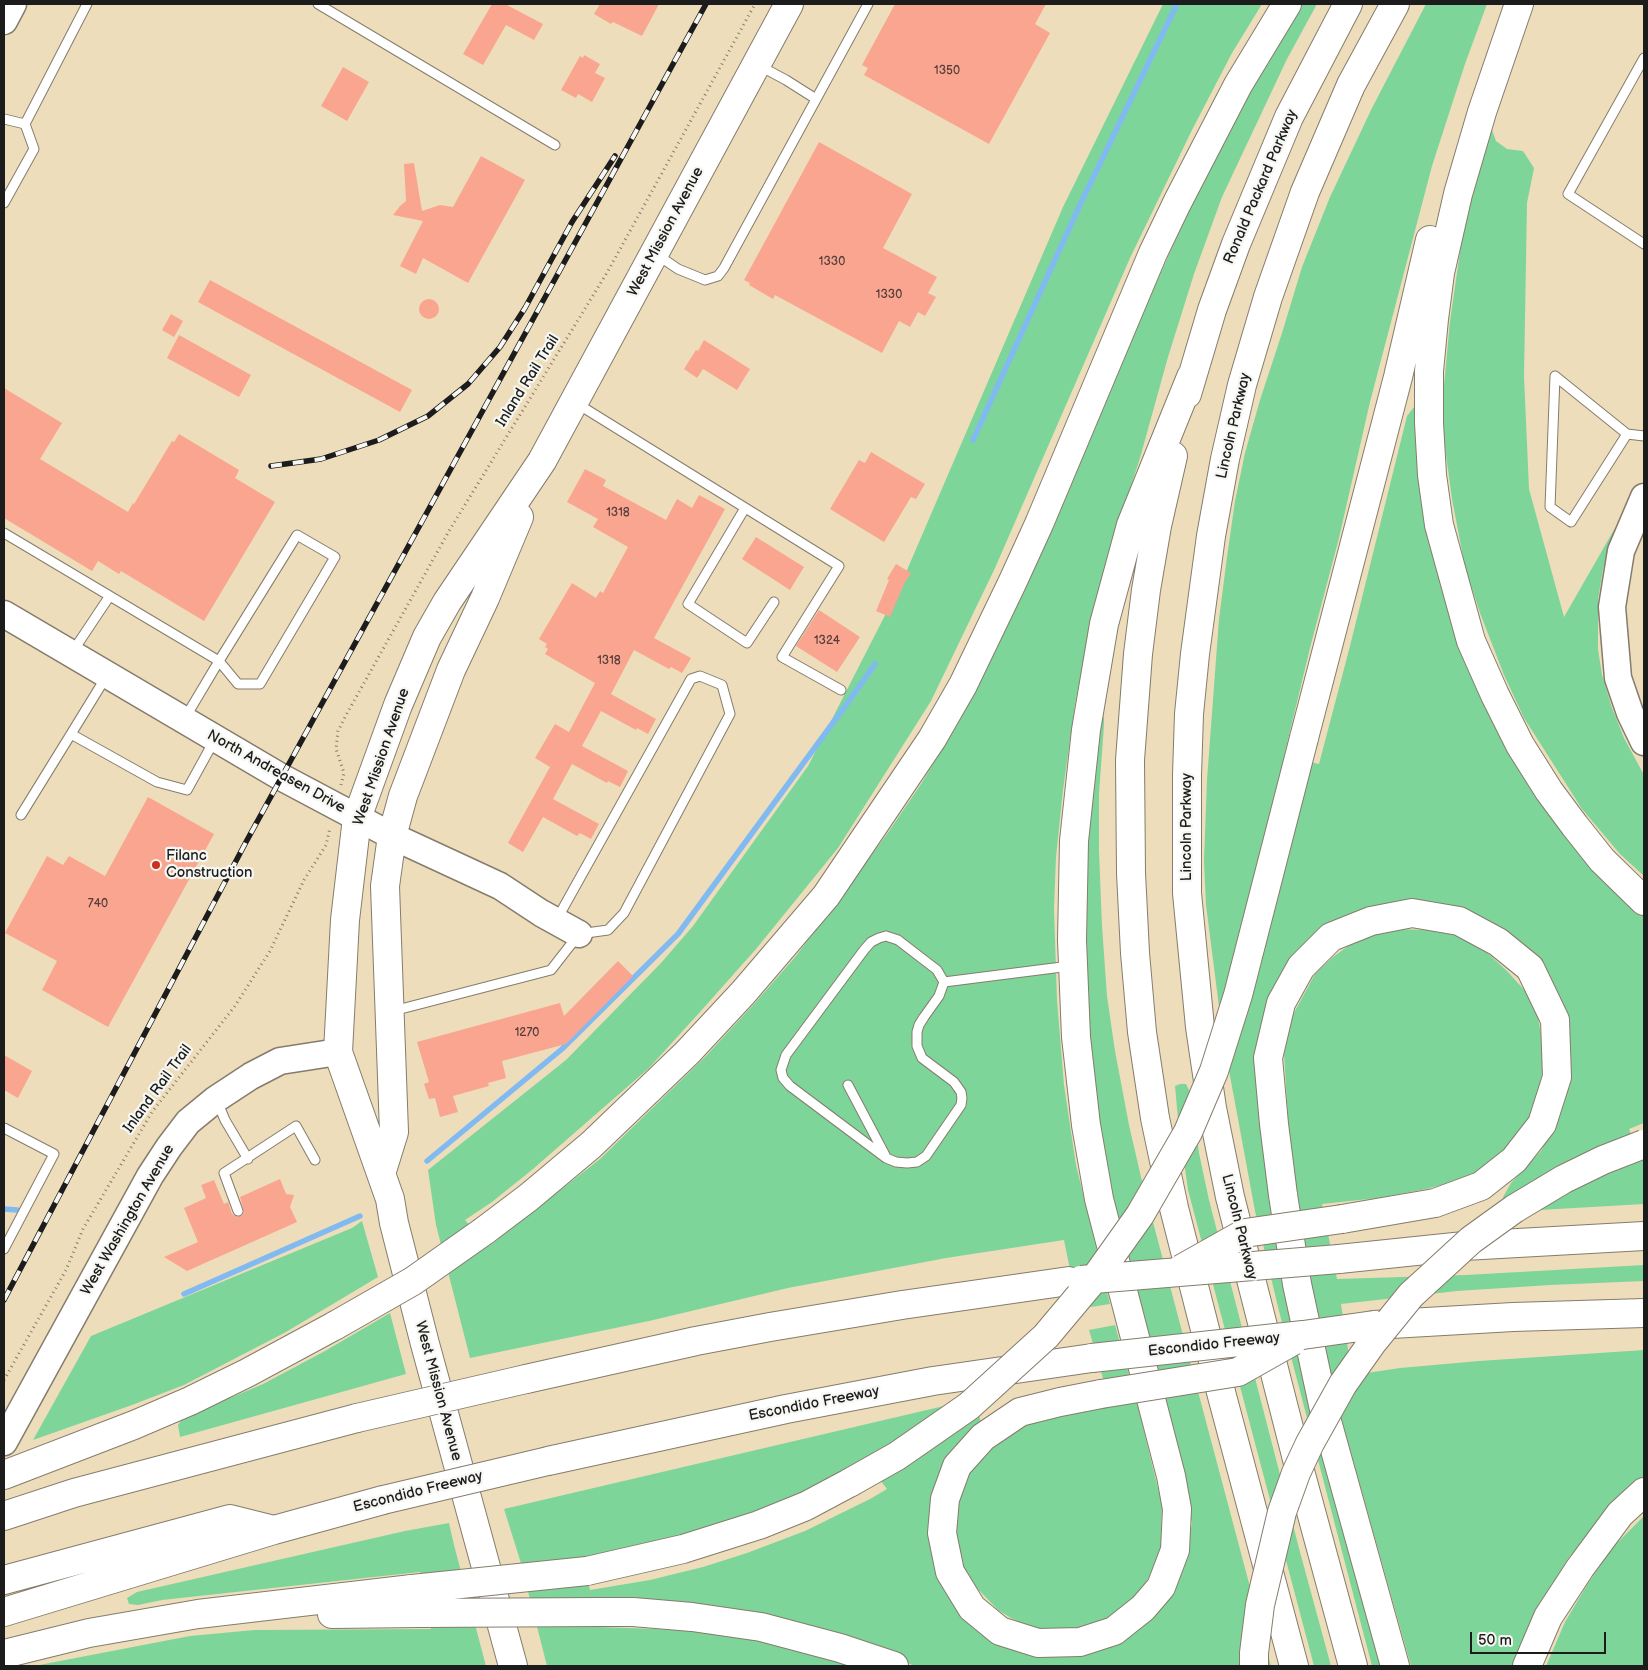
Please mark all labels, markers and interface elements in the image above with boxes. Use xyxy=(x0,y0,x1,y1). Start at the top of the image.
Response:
house number: 1350 xyxy=(934,64,960,78)
street label: Ronald Packard Parkway xyxy=(1220,107,1302,267)
street label: West Mission Avenue xyxy=(624,164,708,300)
house number: 1330 xyxy=(819,255,845,269)
house number: 1330 xyxy=(876,288,902,302)
street label: Inland Rail Trail xyxy=(493,332,563,430)
street label: Lincoln Parkway xyxy=(1213,371,1255,481)
house number: 1318 xyxy=(606,506,630,520)
house number: 1324 xyxy=(814,634,840,648)
house number: 1318 xyxy=(597,654,621,668)
street label: West Mission Avenue xyxy=(350,686,414,828)
street label: North Andreasen Drive xyxy=(204,727,348,817)
street label: Lincoln Parkway xyxy=(1178,773,1196,881)
place label: Filanc Construction xyxy=(166,847,253,882)
marker: Filanc Construction xyxy=(150,859,162,871)
house number: 740 xyxy=(88,897,108,911)
house number: 1270 xyxy=(515,1026,539,1040)
street label: Inland Rail Trail xyxy=(120,1041,196,1137)
street label: West Washington Avenue xyxy=(77,1141,179,1299)
street label: Lincoln Parkway xyxy=(1217,1172,1261,1282)
street label: West Mission Avenue xyxy=(411,1319,465,1463)
street label: Escondido Freeway xyxy=(1147,1329,1281,1361)
street label: Escondido Freeway xyxy=(747,1383,881,1425)
street label: Escondido Freeway xyxy=(351,1467,485,1517)
scale bar xyxy=(1473,1622,1609,1654)
text: 50 m xyxy=(1478,1631,1512,1650)

